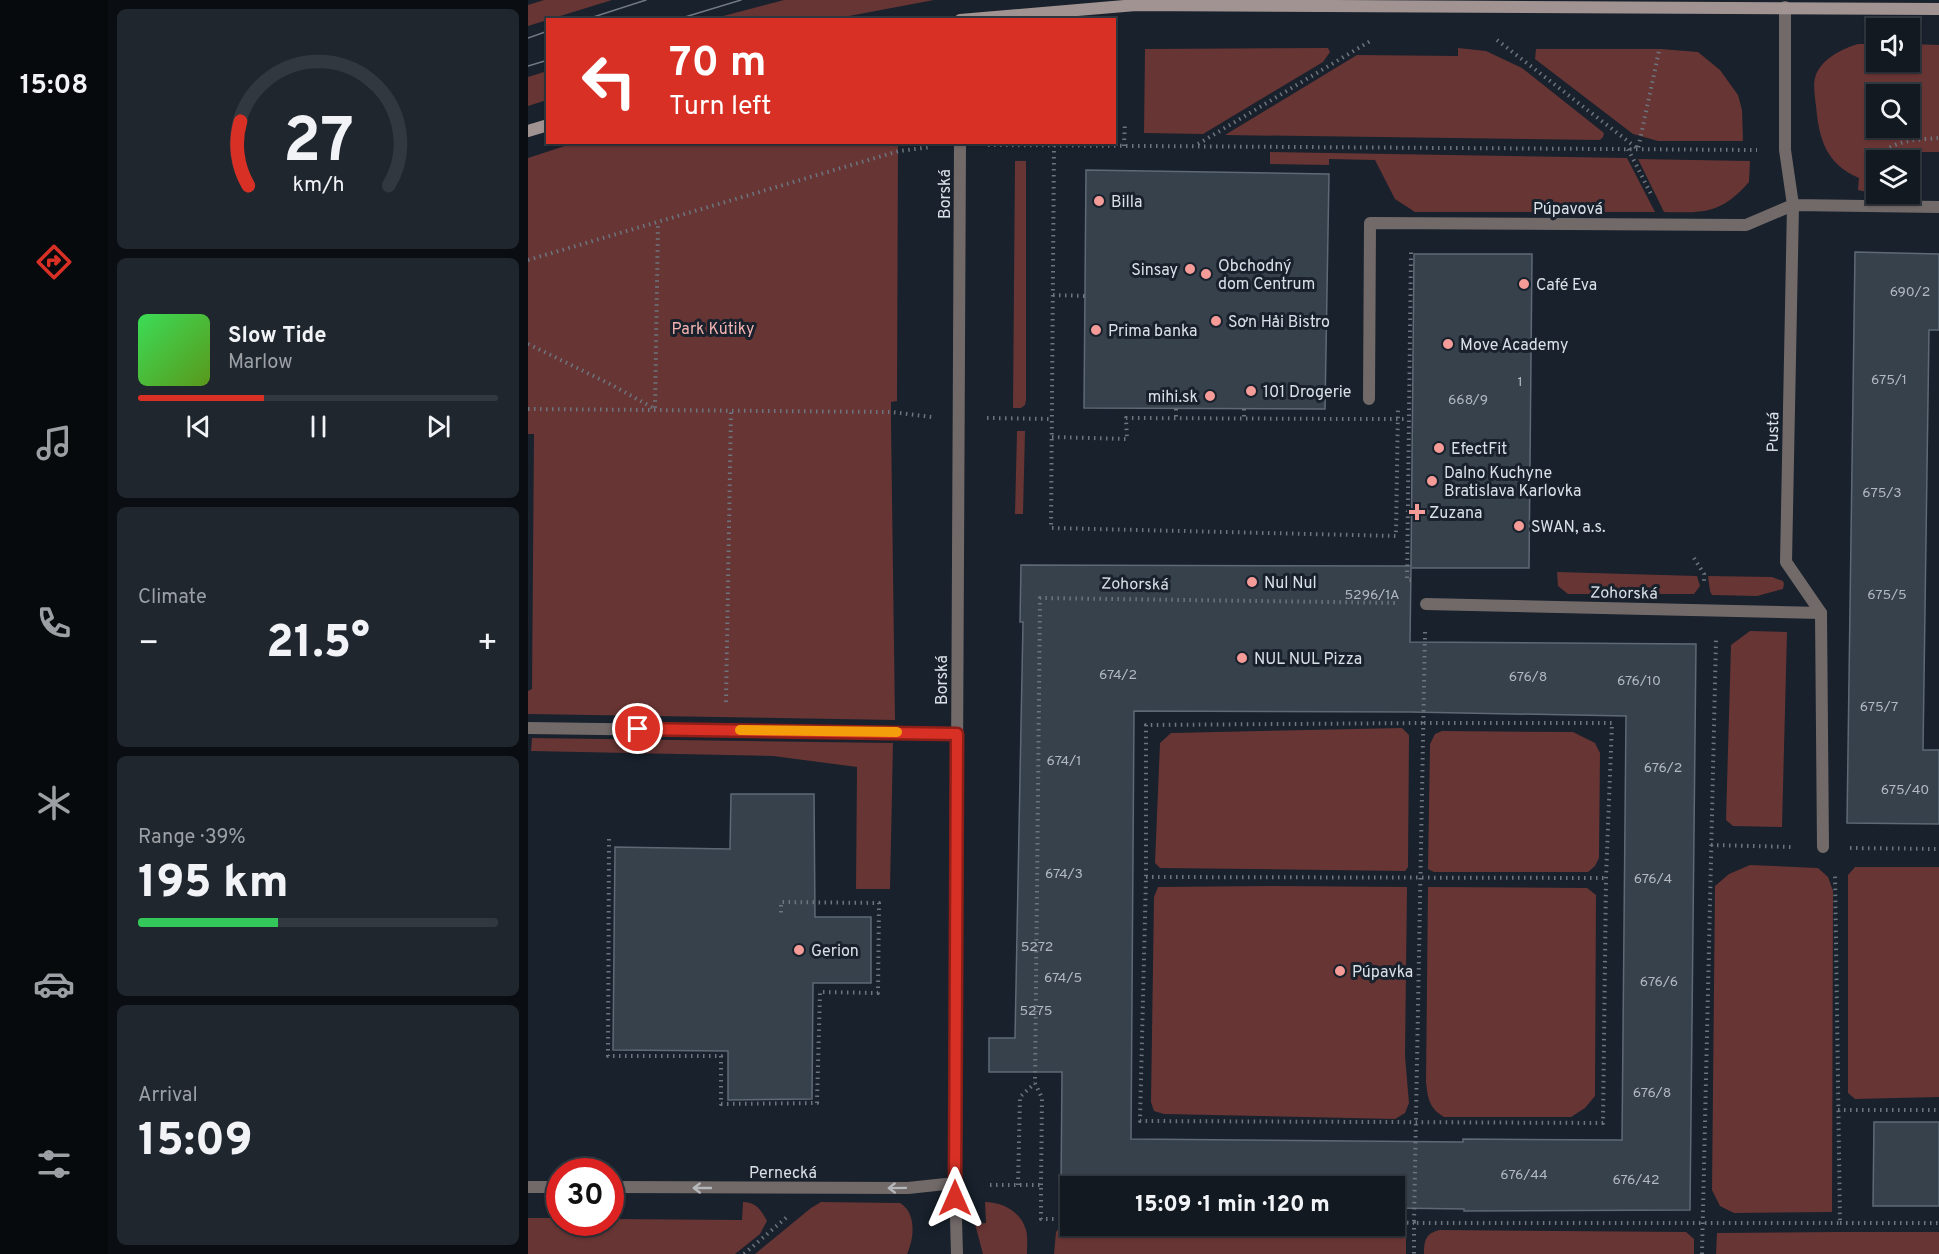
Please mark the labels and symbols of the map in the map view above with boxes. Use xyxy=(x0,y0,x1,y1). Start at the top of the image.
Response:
street label: Borská xyxy=(936,169,956,219)
place label: Billa xyxy=(1111,193,1142,213)
marker: Billa xyxy=(1092,194,1106,208)
street label: Púpavová xyxy=(1533,200,1603,220)
place label: Obchodný dom Centrum xyxy=(1218,257,1315,295)
place label: Sinsay xyxy=(1131,261,1178,281)
marker: Sinsay xyxy=(1183,262,1197,276)
marker: Obchodný dom Centrum xyxy=(1199,267,1213,281)
place label: Café Eva xyxy=(1536,276,1597,296)
marker: Café Eva xyxy=(1517,277,1531,291)
house number: 690/2 xyxy=(1890,284,1930,301)
place label: Sơn Hải Bistro xyxy=(1228,313,1330,333)
marker: Sơn Hải Bistro xyxy=(1209,314,1223,328)
park label: Park Kútiky xyxy=(672,320,754,340)
place label: Prima banka xyxy=(1108,322,1197,342)
marker: Prima banka xyxy=(1089,323,1103,337)
place label: Move Academy xyxy=(1460,336,1569,356)
marker: Move Academy xyxy=(1441,337,1455,351)
house number: 675/1 xyxy=(1871,372,1907,389)
house number: 1 xyxy=(1517,374,1523,391)
place label: 101 Drogerie xyxy=(1263,383,1351,403)
marker: 101 Drogerie xyxy=(1244,384,1258,398)
place label: mihi.sk xyxy=(1148,388,1198,408)
marker: mihi.sk xyxy=(1203,389,1217,403)
house number: 668/9 xyxy=(1448,392,1488,409)
street label: Pustá xyxy=(1764,412,1784,453)
place label: EfectFit xyxy=(1451,440,1507,460)
marker: EfectFit xyxy=(1432,441,1446,455)
place label: Dalno Kuchyne Bratislava Karlovka xyxy=(1444,464,1581,502)
marker: Dalno Kuchyne Bratislava Karlovka xyxy=(1425,474,1439,488)
house number: 675/3 xyxy=(1862,485,1902,502)
place label: Zuzana xyxy=(1429,504,1483,524)
marker: Zuzana xyxy=(1410,505,1424,519)
place label: SWAN, a.s. xyxy=(1531,518,1606,538)
marker: SWAN, a.s. xyxy=(1512,519,1526,533)
street label: Zohorská xyxy=(1101,574,1169,596)
place label: Nul Nul xyxy=(1264,574,1317,594)
marker: Nul Nul xyxy=(1245,575,1259,589)
street label: Zohorská xyxy=(1590,583,1658,605)
house number: 5296/1A xyxy=(1344,587,1400,604)
house number: 675/5 xyxy=(1867,587,1907,604)
place label: NUL NUL Pizza xyxy=(1254,650,1362,670)
marker: NUL NUL Pizza xyxy=(1235,651,1249,665)
street label: Borská xyxy=(933,655,953,705)
house number: 674/2 xyxy=(1099,667,1137,684)
house number: 676/8 xyxy=(1509,669,1547,686)
house number: 676/10 xyxy=(1617,673,1661,690)
house number: 675/7 xyxy=(1860,699,1898,716)
pin xyxy=(612,703,663,754)
house number: 674/1 xyxy=(1047,753,1081,770)
house number: 676/2 xyxy=(1644,760,1682,777)
house number: 675/40 xyxy=(1881,782,1929,799)
house number: 674/3 xyxy=(1045,866,1083,883)
house number: 676/4 xyxy=(1634,871,1672,888)
house number: 5272 xyxy=(1021,939,1053,956)
place label: Gerion xyxy=(811,942,859,962)
marker: Gerion xyxy=(792,943,806,957)
place label: Púpavka xyxy=(1352,963,1413,983)
marker: Púpavka xyxy=(1333,964,1347,978)
house number: 674/5 xyxy=(1044,970,1082,987)
house number: 676/6 xyxy=(1640,974,1678,991)
house number: 5275 xyxy=(1019,1003,1053,1020)
house number: 676/8 xyxy=(1633,1085,1671,1102)
speed limit sign: 30 xyxy=(546,1158,624,1236)
street label: Pernecká xyxy=(749,1164,817,1184)
position arrow xyxy=(923,1166,987,1230)
house number: 676/44 xyxy=(1500,1167,1548,1184)
house number: 676/42 xyxy=(1612,1172,1660,1189)
one-way arrow xyxy=(692,1182,712,1194)
one-way arrow xyxy=(887,1182,907,1194)

